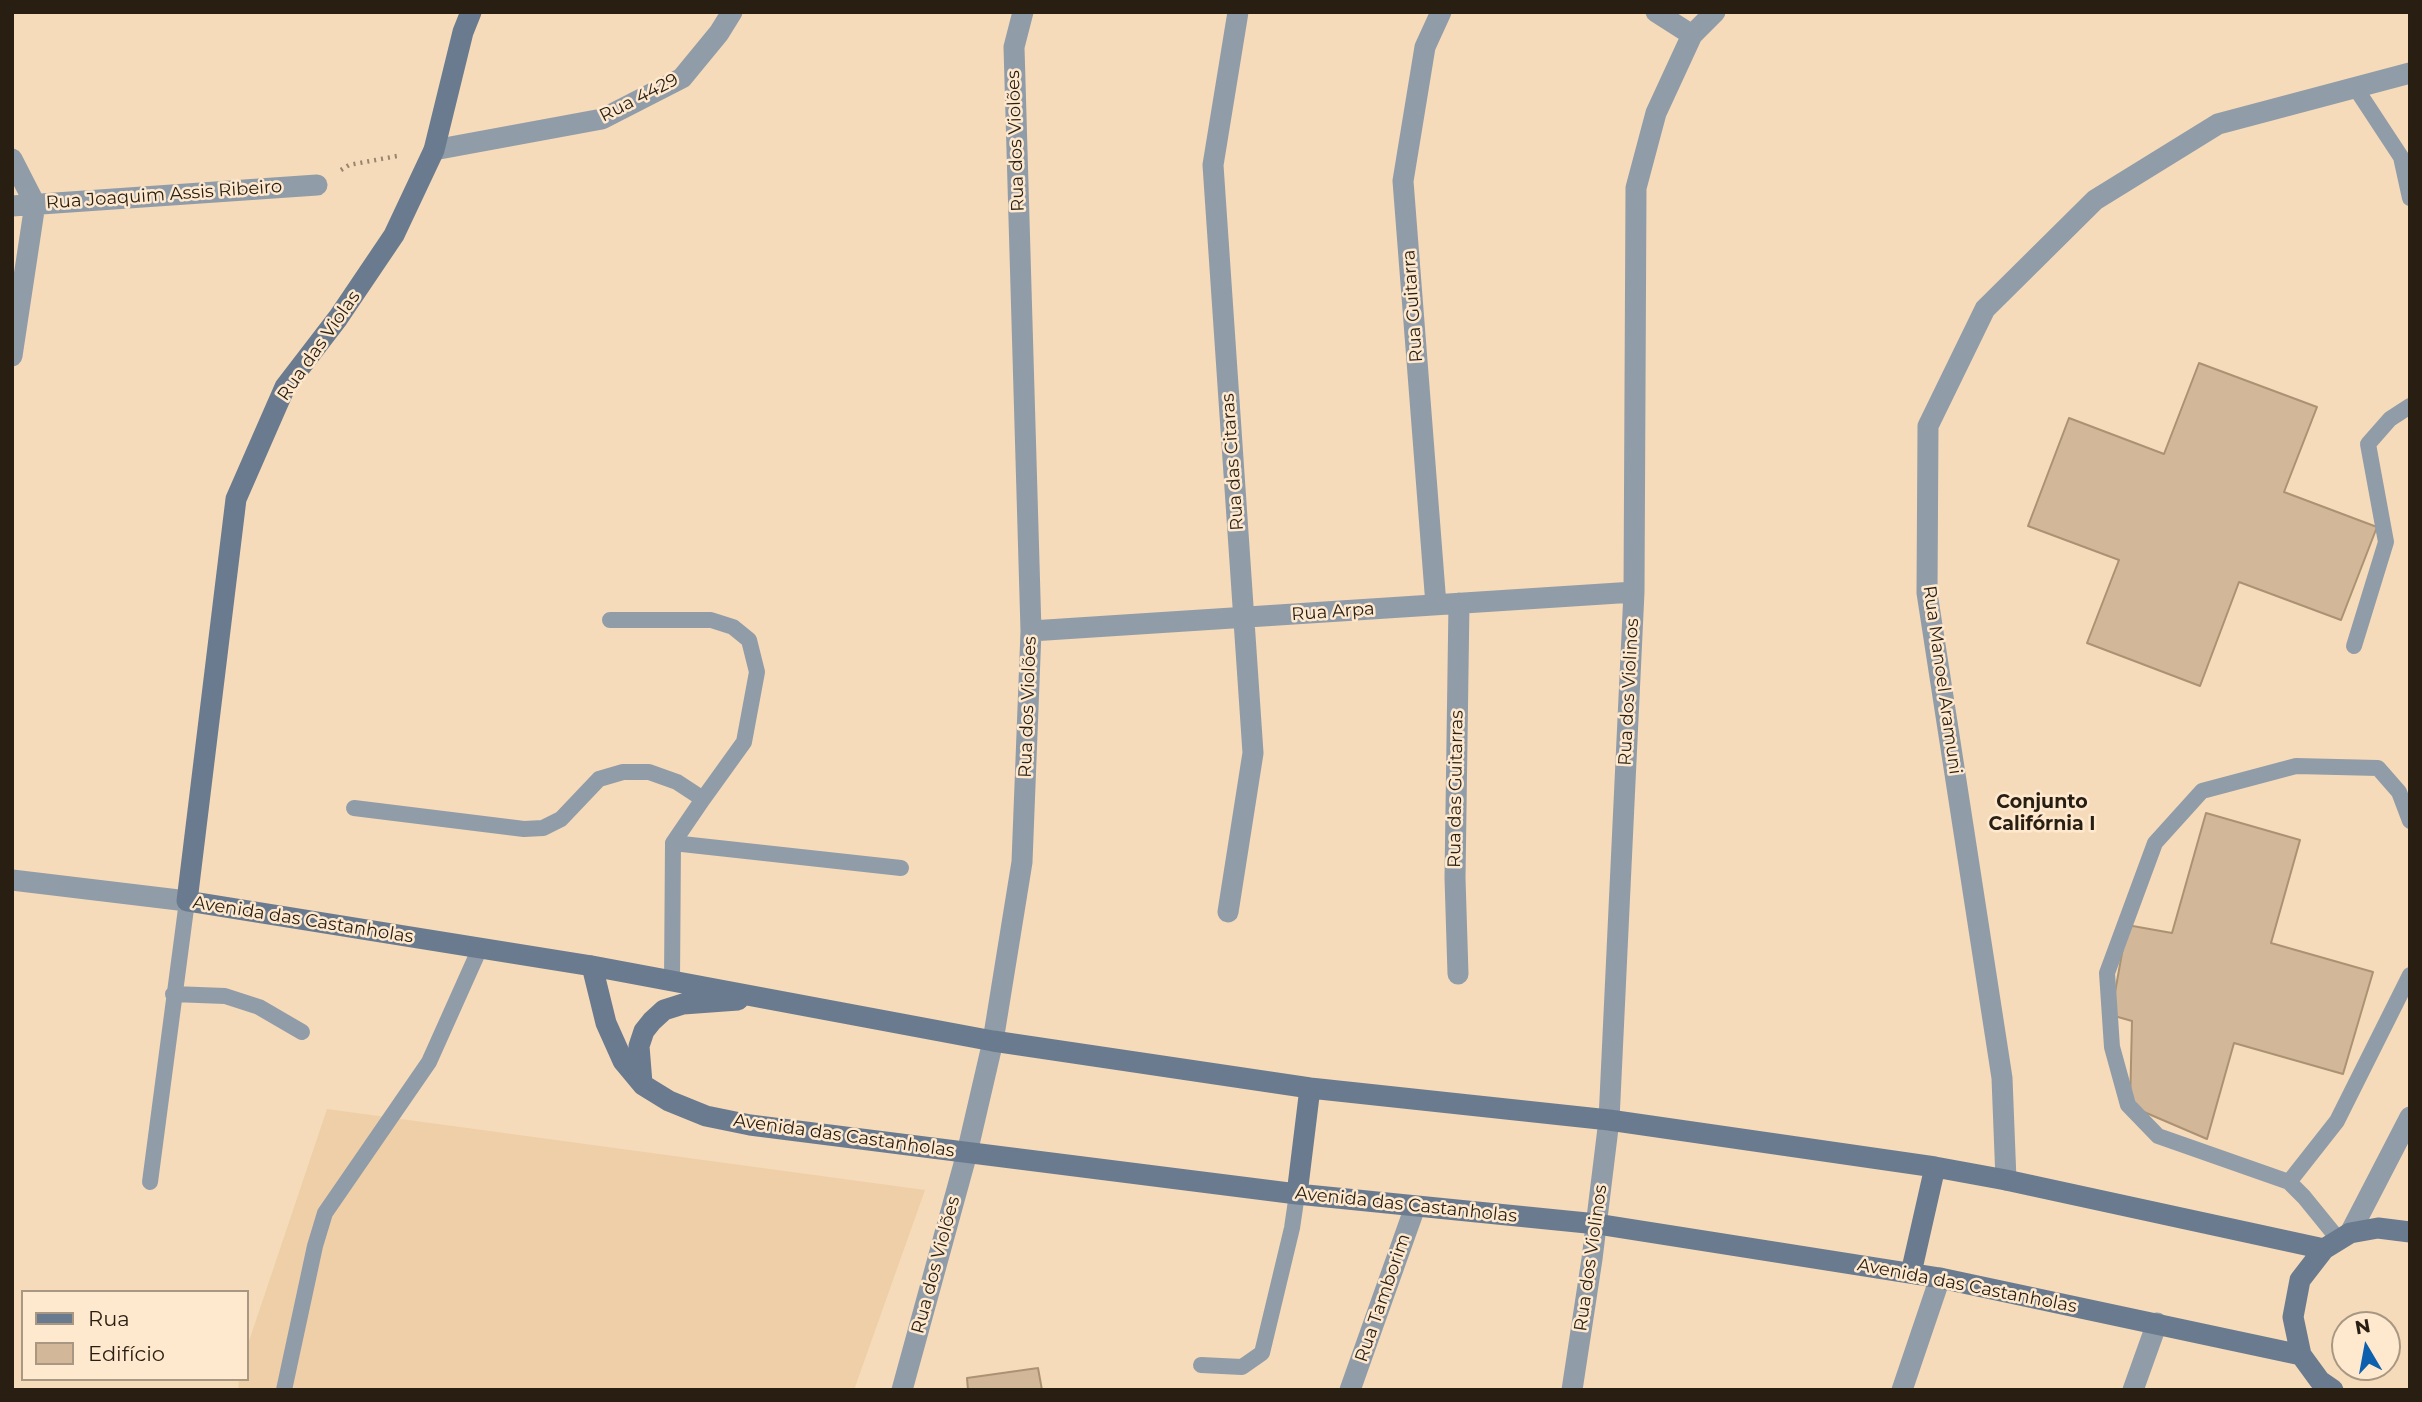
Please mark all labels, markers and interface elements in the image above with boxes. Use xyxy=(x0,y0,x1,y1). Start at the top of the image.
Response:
street label: Rua 4429 xyxy=(596,69,682,127)
street label: Rua dos Violões xyxy=(1003,70,1029,212)
street label: Rua Joaquim Assis Ribeiro xyxy=(45,176,283,214)
street label: Rua Guitarra xyxy=(1398,249,1428,363)
street label: Rua das Violas xyxy=(273,287,365,405)
street label: Rua das Citaras xyxy=(1217,393,1249,531)
street label: Rua Manoel Aramuni xyxy=(1918,584,1966,776)
street label: Rua Arpa xyxy=(1291,598,1375,626)
street label: Rua dos Violinos xyxy=(1614,618,1644,766)
street label: Rua dos Violões xyxy=(1015,636,1041,778)
street label: Rua das Guitarras xyxy=(1444,710,1468,868)
district label: Conjunto Califórnia I xyxy=(1989,791,2095,835)
street label: Avenida das Castanholas xyxy=(191,892,415,948)
street label: Avenida das Castanholas xyxy=(732,1110,956,1162)
street label: Avenida das Castanholas xyxy=(1294,1183,1518,1227)
street label: Rua dos Violinos xyxy=(1570,1183,1612,1333)
street label: Rua dos Violões xyxy=(907,1194,965,1336)
street label: Rua Tamborim xyxy=(1351,1231,1415,1365)
street label: Avenida das Castanholas xyxy=(1855,1254,2079,1318)
legend xyxy=(21,1290,248,1381)
text: Rua xyxy=(88,1306,130,1331)
north arrow xyxy=(2331,1311,2401,1381)
text: N xyxy=(2353,1314,2372,1339)
text: Edifício xyxy=(88,1341,165,1366)

